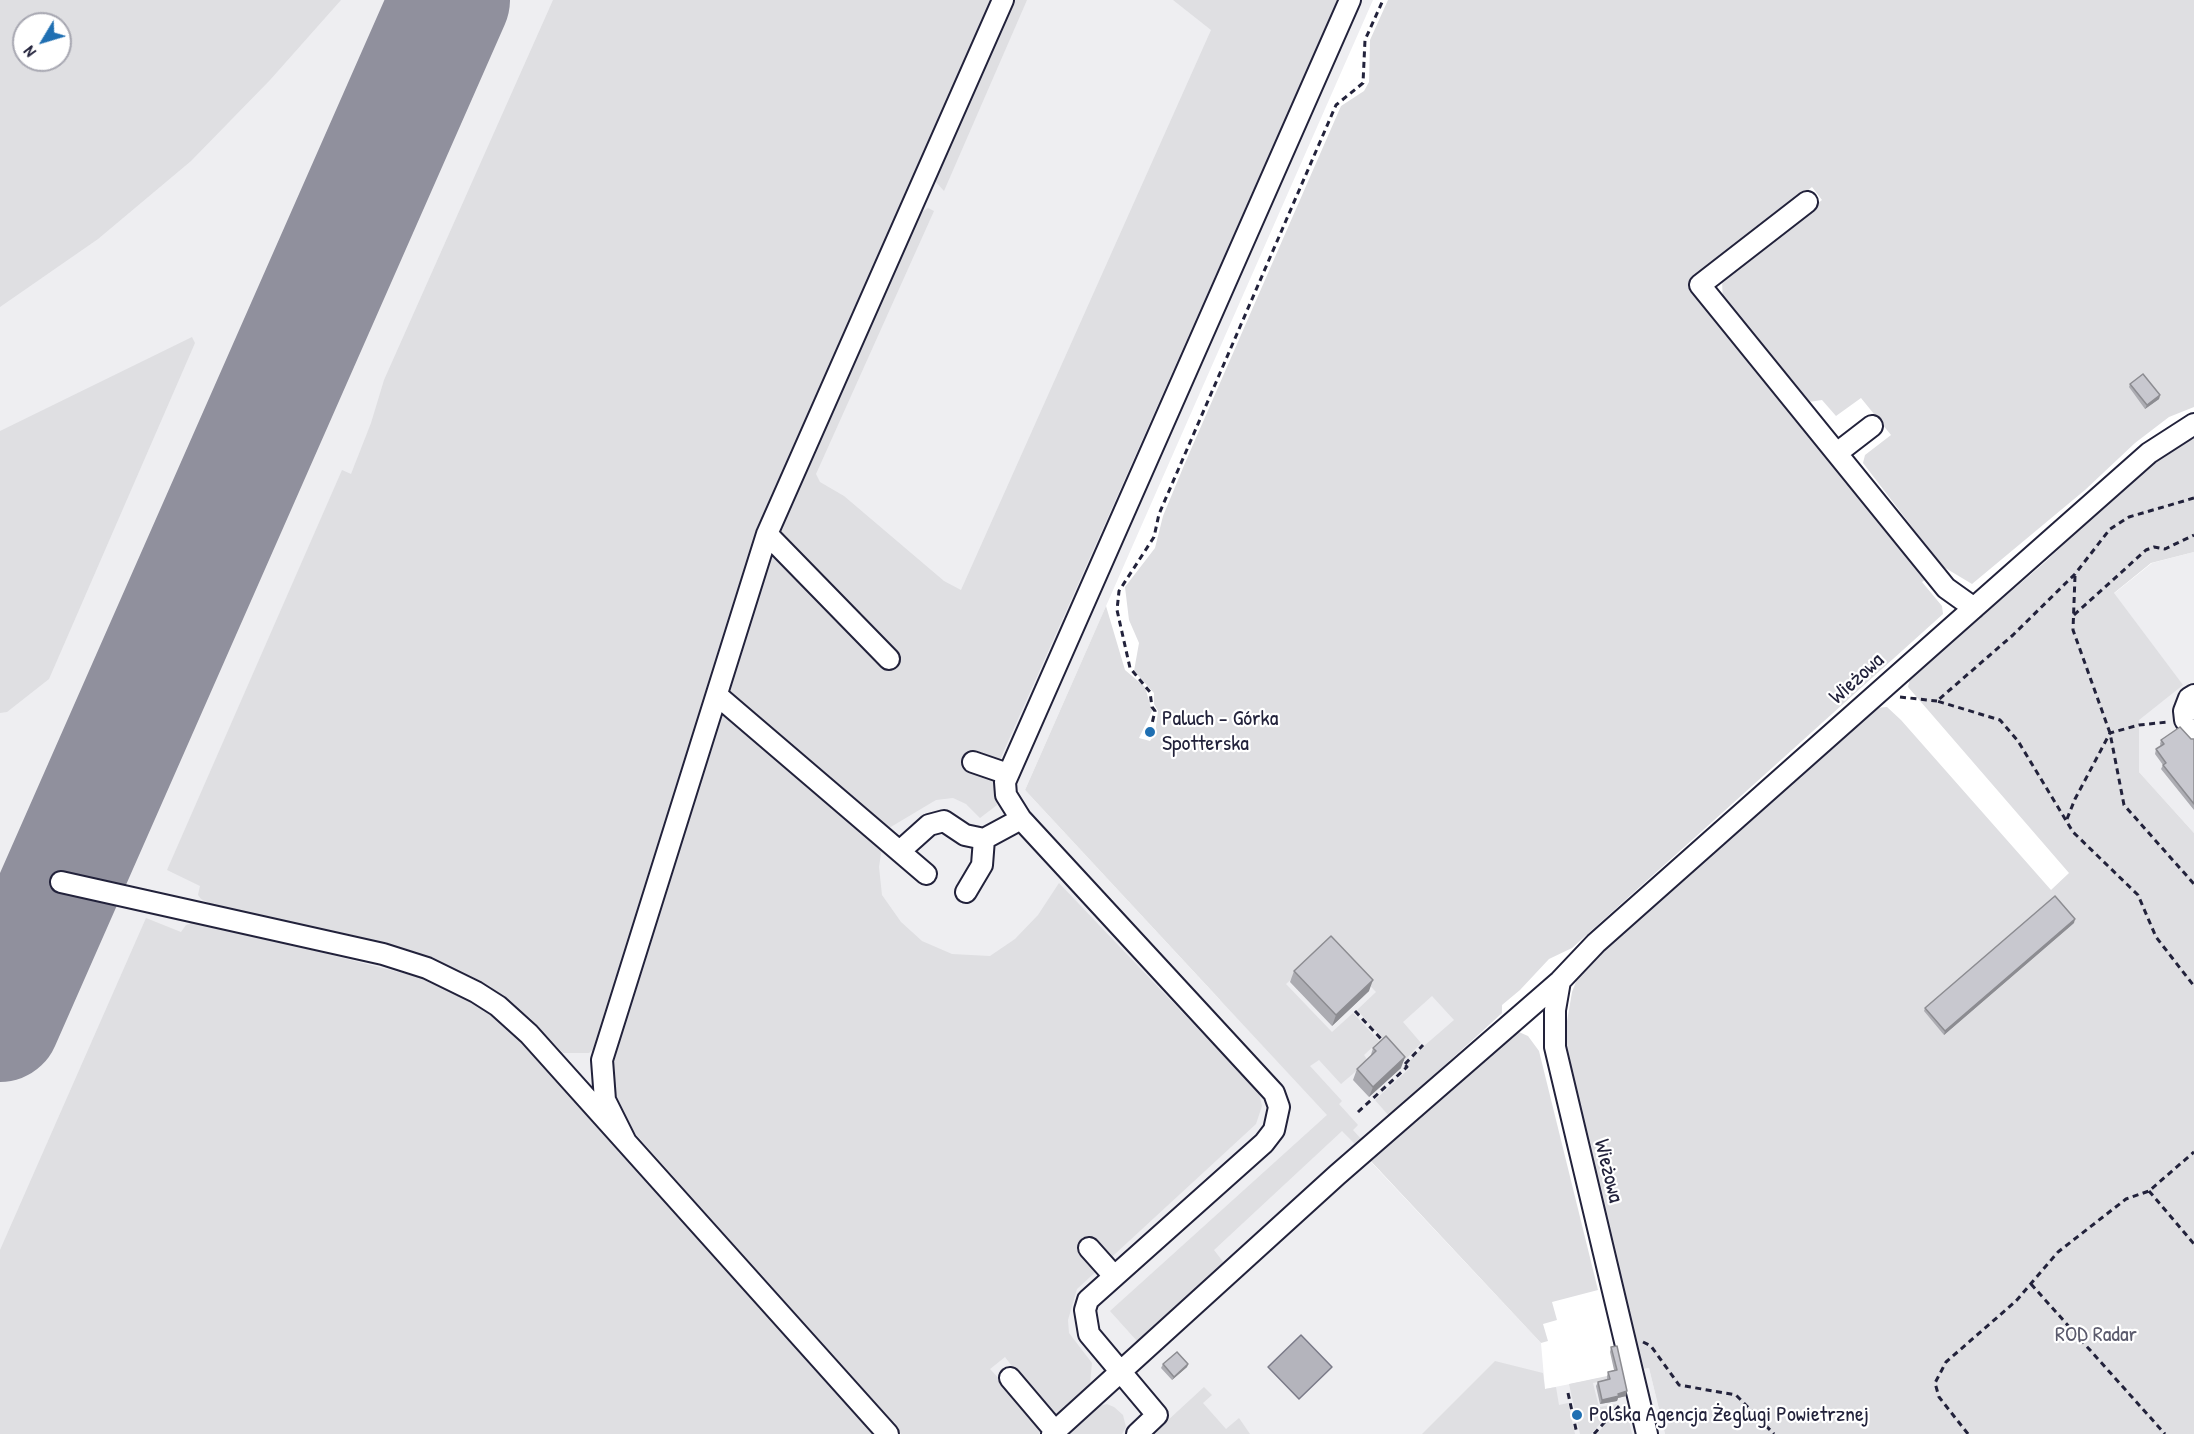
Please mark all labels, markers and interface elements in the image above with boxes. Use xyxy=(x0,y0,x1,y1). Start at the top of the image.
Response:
north arrow xyxy=(12,12,72,72)
text: N xyxy=(18,42,41,62)
street label: Wieżowa xyxy=(1824,648,1890,710)
place label: Paluch - Górka Spotterska xyxy=(1162,706,1278,758)
marker: Paluch - Górka Spotterska xyxy=(1143,725,1157,739)
street label: Wieżowa xyxy=(1587,1137,1629,1205)
park label: ROD Radar xyxy=(2055,1322,2137,1348)
place label: Polska Agencja Żeglugi Powietrznej xyxy=(1589,1402,1869,1428)
marker: Polska Agencja Żeglugi Powietrznej xyxy=(1570,1408,1584,1422)

